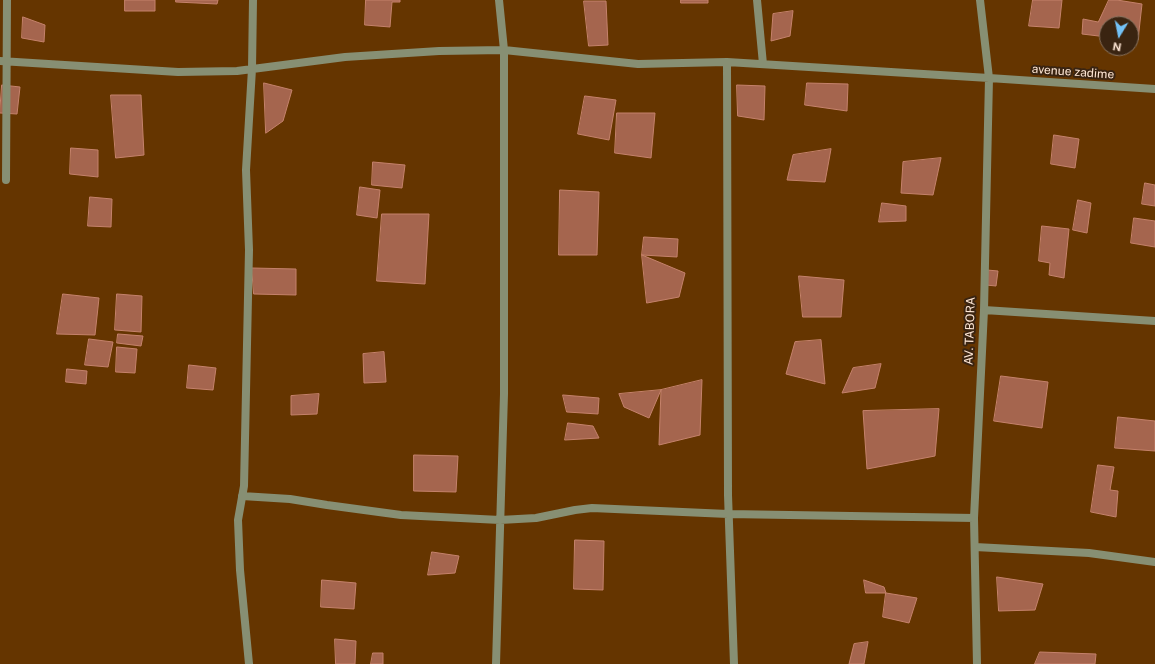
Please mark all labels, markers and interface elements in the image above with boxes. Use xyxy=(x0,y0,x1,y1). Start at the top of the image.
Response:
north arrow xyxy=(1099,16,1139,56)
text: N xyxy=(1112,40,1122,53)
street label: avenue zadime xyxy=(1031,62,1115,82)
street label: AV. TABORA xyxy=(962,297,978,365)

